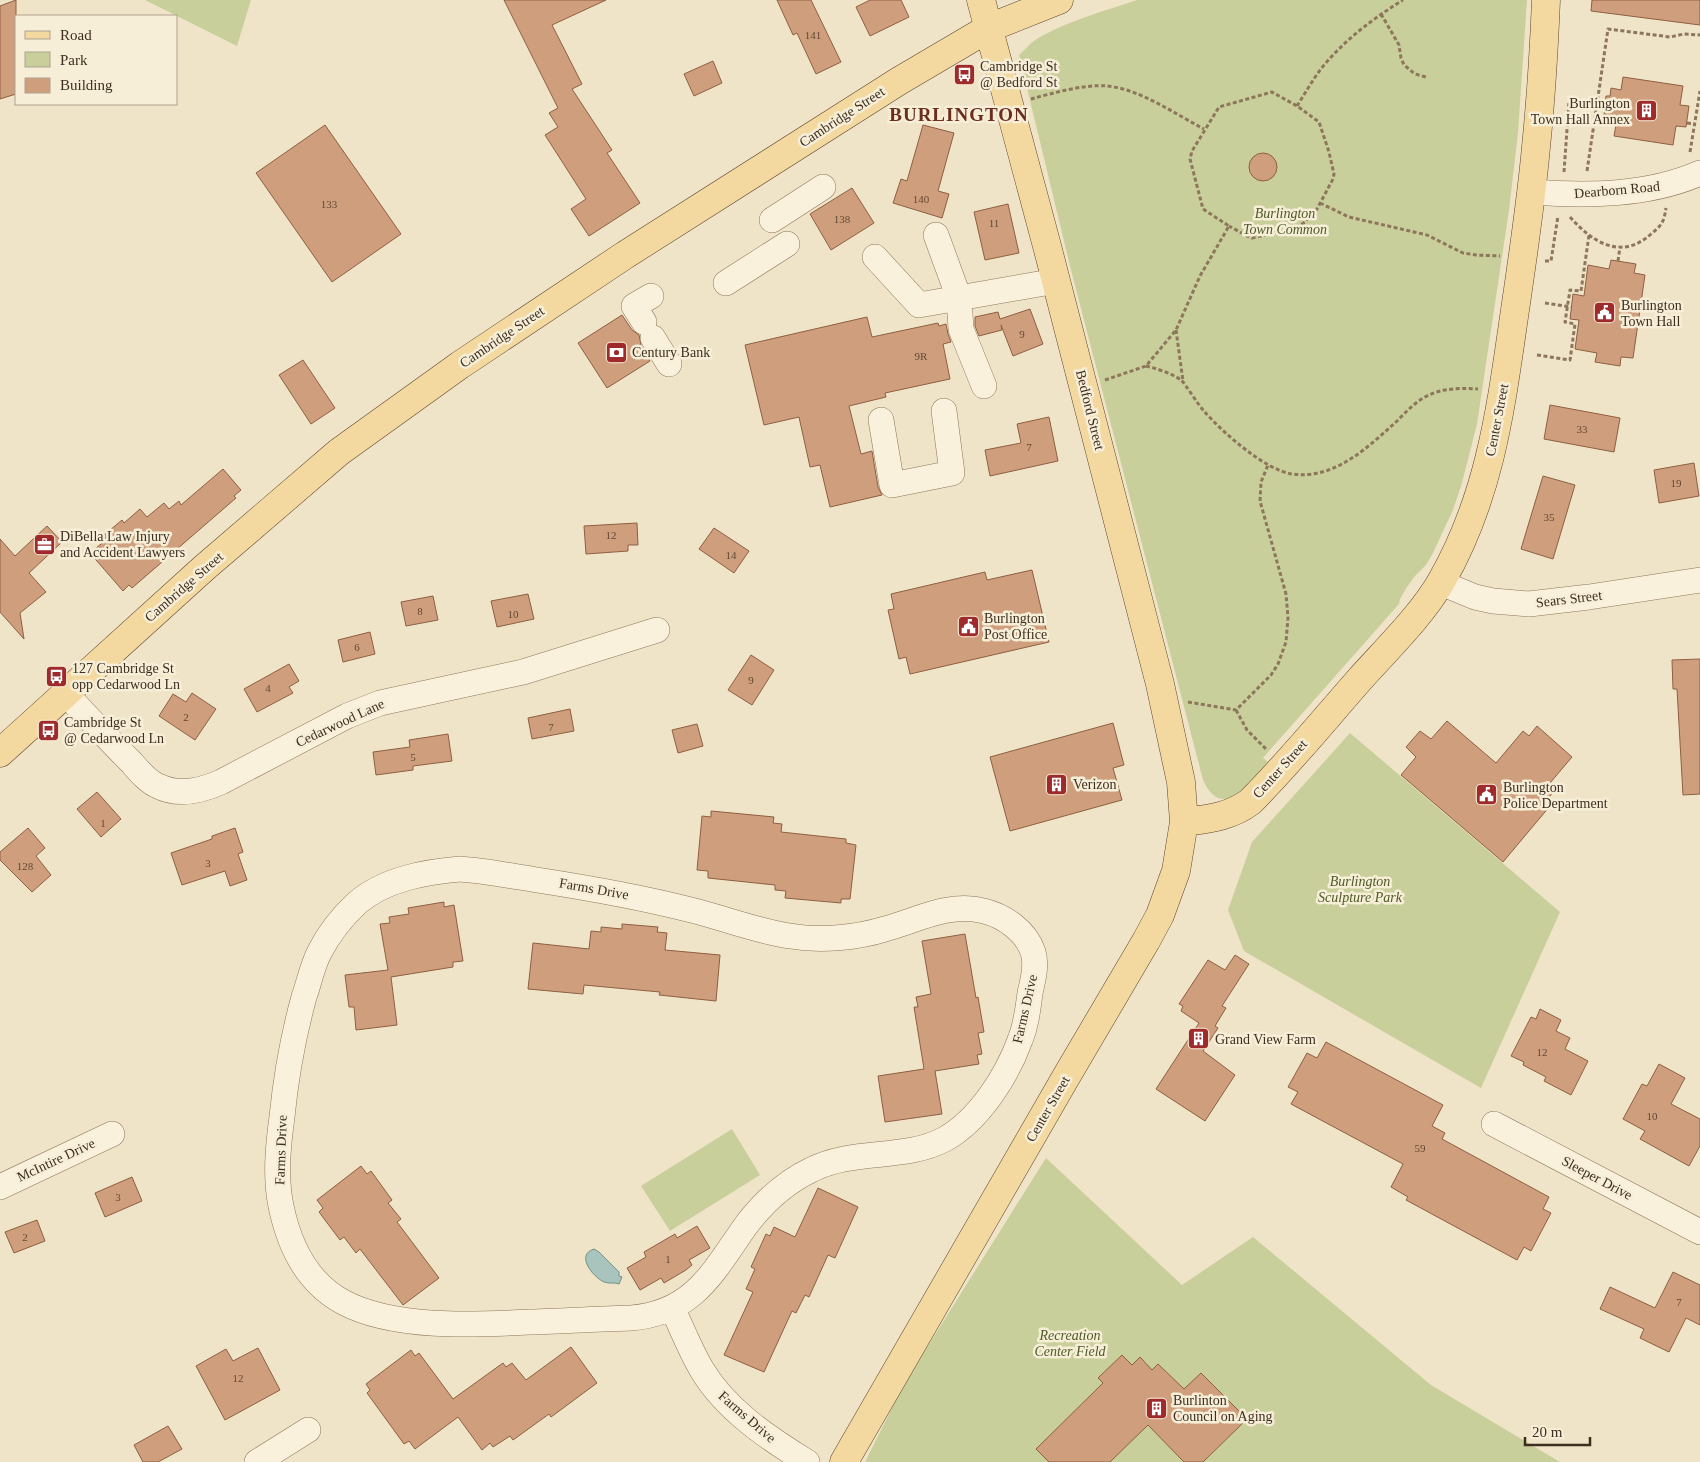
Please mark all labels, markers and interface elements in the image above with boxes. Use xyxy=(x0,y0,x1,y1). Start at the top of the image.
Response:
legend xyxy=(15,15,178,105)
text: Road xyxy=(60,27,92,43)
house number: 141 xyxy=(805,29,821,41)
text: Park xyxy=(60,52,88,68)
place label: Cambridge St @ Bedford St xyxy=(980,59,1058,90)
bus stop icon: Cambridge St @ Bedford St xyxy=(952,62,976,86)
text: Building xyxy=(60,77,113,93)
street label: Cambridge Street xyxy=(797,84,887,150)
place label: Burlington Town Hall Annex xyxy=(1531,96,1630,127)
building icon: Burlington Town Hall Annex xyxy=(1634,99,1658,123)
district label: BURLINGTON xyxy=(889,104,1029,125)
street label: Dearborn Road xyxy=(1574,179,1660,201)
house number: 140 xyxy=(913,193,930,205)
house number: 133 xyxy=(321,198,338,210)
park label: Burlington Town Common xyxy=(1243,206,1327,237)
house number: 138 xyxy=(834,213,851,225)
house number: 11 xyxy=(989,217,999,229)
place label: Burlington Town Hall xyxy=(1621,298,1682,329)
public building icon: Burlington Town Hall xyxy=(1593,301,1617,325)
street label: Cambridge Street xyxy=(457,303,547,371)
house number: 9 xyxy=(1019,328,1025,340)
bank icon: Century Bank xyxy=(604,340,628,364)
place label: Century Bank xyxy=(632,345,710,360)
house number: 9R xyxy=(915,350,928,362)
street label: Bedford Street xyxy=(1073,368,1107,452)
street label: Center Street xyxy=(1483,382,1511,457)
house number: 33 xyxy=(1577,423,1588,435)
house number: 7 xyxy=(1026,441,1032,453)
house number: 19 xyxy=(1671,477,1682,489)
house number: 35 xyxy=(1544,511,1555,523)
place label: DiBella Law Injury and Accident Lawyers xyxy=(60,529,185,560)
house number: 12 xyxy=(606,529,617,541)
office icon: DiBella Law Injury and Accident Lawyers xyxy=(32,532,56,556)
street label: Cambridge Street xyxy=(142,549,226,625)
house number: 14 xyxy=(726,549,737,561)
street label: Sears Street xyxy=(1535,587,1603,610)
house number: 8 xyxy=(417,605,423,617)
house number: 10 xyxy=(508,608,519,620)
place label: Burlington Post Office xyxy=(984,611,1047,642)
public building icon: Burlington Post Office xyxy=(956,614,980,638)
house number: 6 xyxy=(354,641,360,653)
place label: 127 Cambridge St opp Cedarwood Ln xyxy=(72,661,180,692)
bus stop icon: 127 Cambridge St opp Cedarwood Ln xyxy=(44,664,68,688)
house number: 9 xyxy=(748,674,754,686)
house number: 4 xyxy=(265,682,271,694)
street label: Cedarwood Lane xyxy=(293,696,387,750)
house number: 2 xyxy=(183,711,189,723)
place label: Cambridge St @ Cedarwood Ln xyxy=(64,715,164,746)
bus stop icon: Cambridge St @ Cedarwood Ln xyxy=(36,718,60,742)
house number: 7 xyxy=(548,721,554,733)
street label: Center Street xyxy=(1250,737,1310,801)
house number: 5 xyxy=(410,751,416,763)
building icon: Verizon xyxy=(1045,772,1069,796)
place label: Verizon xyxy=(1073,777,1117,792)
place label: Burlington Police Department xyxy=(1503,780,1608,811)
public building icon: Burlington Police Department xyxy=(1475,783,1499,807)
house number: 1 xyxy=(100,817,106,829)
house number: 3 xyxy=(205,857,211,869)
house number: 128 xyxy=(17,860,34,872)
park label: Burlington Sculpture Park xyxy=(1318,874,1403,905)
street label: Farms Drive xyxy=(558,876,630,902)
street label: Farms Drive xyxy=(1010,973,1040,1045)
building icon: Grand View Farm xyxy=(1187,1027,1211,1051)
place label: Grand View Farm xyxy=(1215,1032,1316,1047)
house number: 12 xyxy=(1537,1046,1548,1058)
street label: Center Street xyxy=(1023,1073,1073,1145)
house number: 10 xyxy=(1647,1110,1658,1122)
street label: Farms Drive xyxy=(272,1115,290,1185)
street label: McIntire Drive xyxy=(15,1135,97,1185)
house number: 59 xyxy=(1415,1142,1426,1154)
street label: Sleeper Drive xyxy=(1559,1153,1635,1203)
house number: 3 xyxy=(115,1191,121,1203)
house number: 2 xyxy=(22,1231,28,1243)
house number: 1 xyxy=(665,1253,671,1265)
house number: 7 xyxy=(1676,1296,1682,1308)
park label: Recreation Center Field xyxy=(1034,1328,1107,1359)
house number: 12 xyxy=(233,1372,244,1384)
street label: Farms Drive xyxy=(716,1388,778,1446)
place label: Burlinton Council on Aging xyxy=(1173,1393,1273,1424)
building icon: Burlinton Council on Aging xyxy=(1145,1396,1169,1420)
scale bar xyxy=(1525,1414,1590,1446)
text: 20 m xyxy=(1532,1424,1563,1440)

